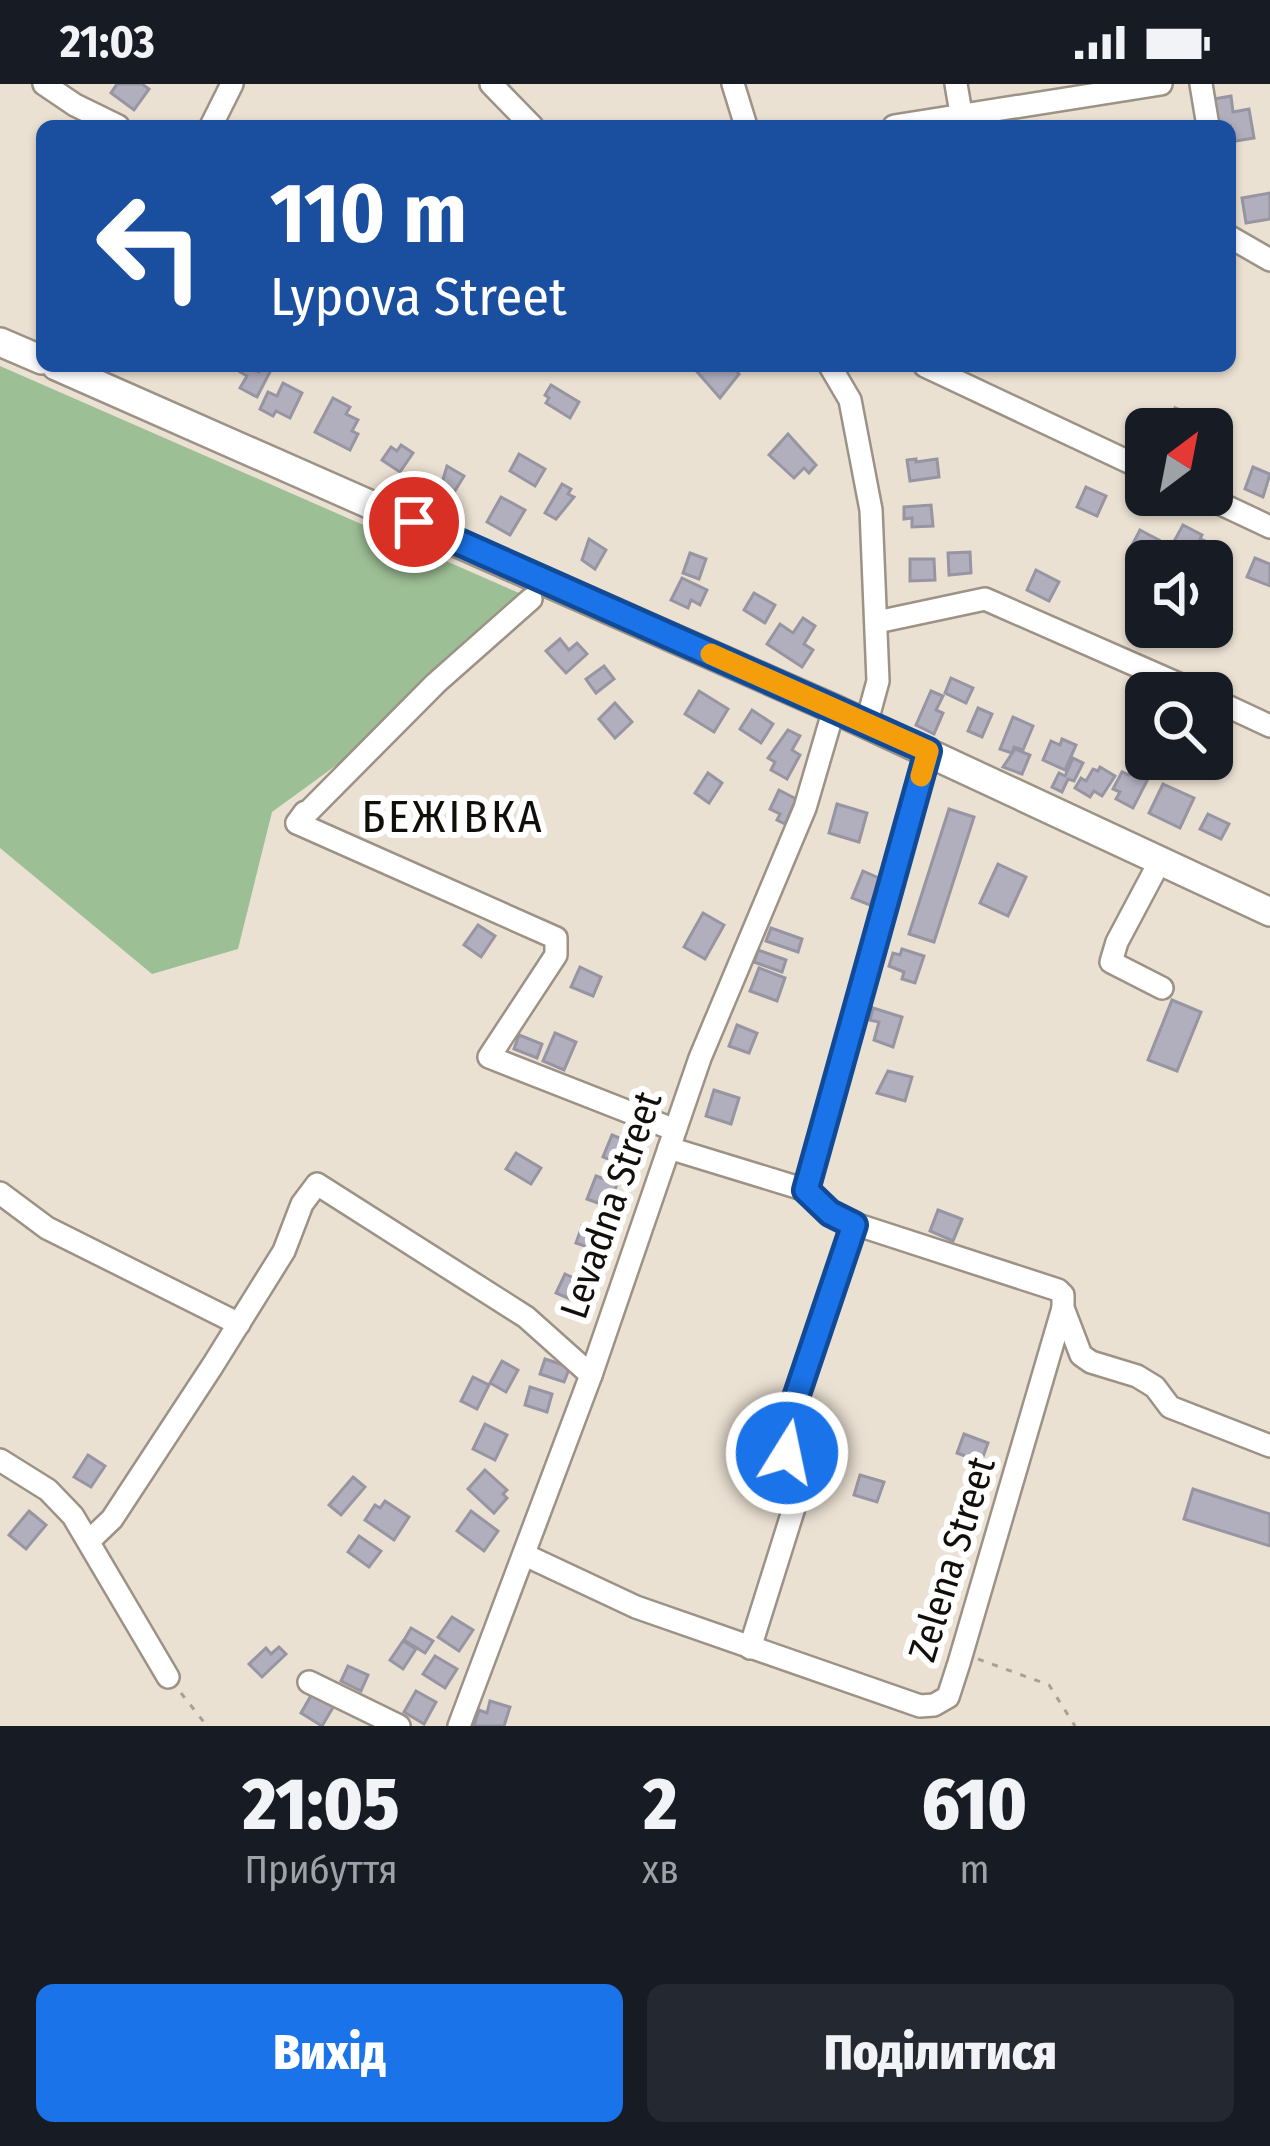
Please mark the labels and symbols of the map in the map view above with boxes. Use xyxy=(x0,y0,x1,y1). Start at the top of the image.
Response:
north arrow xyxy=(1125,408,1233,516)
pin xyxy=(363,471,465,573)
district label: БЕЖІВКА xyxy=(361,790,545,844)
street label: Levadna Street xyxy=(551,1085,671,1325)
position arrow xyxy=(724,1390,850,1516)
street label: Zelena Street xyxy=(899,1451,1005,1667)

